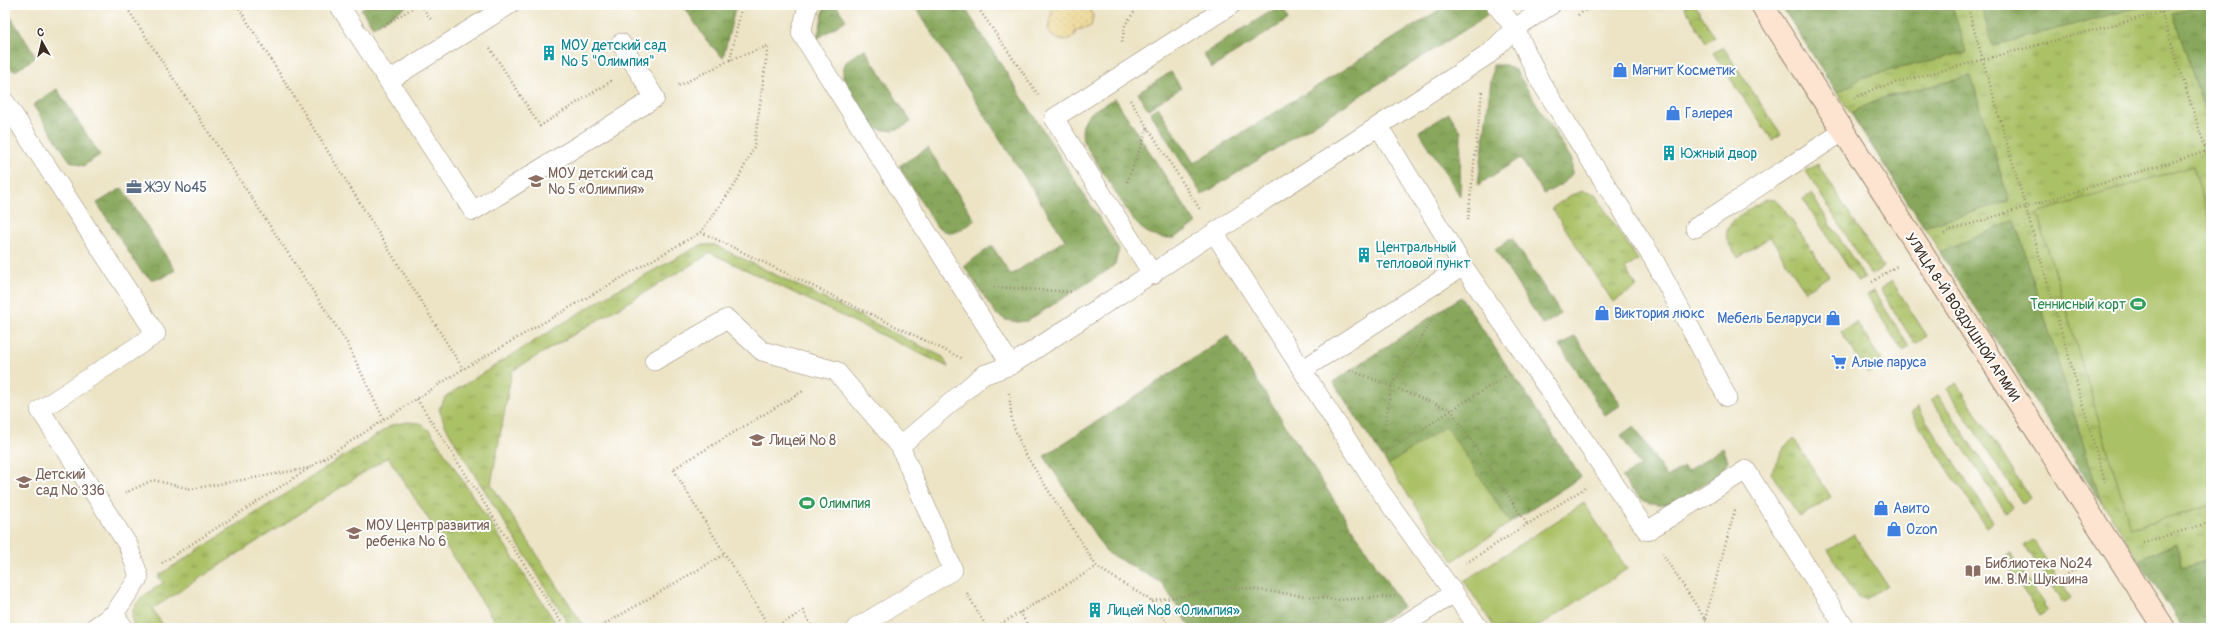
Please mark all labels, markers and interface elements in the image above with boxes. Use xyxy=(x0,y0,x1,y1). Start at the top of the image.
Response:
north arrow xyxy=(22,22,62,62)
text: С xyxy=(36,26,45,40)
place label: МОУ детский сад № 5 "Олимпия" xyxy=(561,37,667,70)
building icon: МОУ детский сад № 5 "Олимпия" xyxy=(540,44,558,62)
shop icon: Магнит Косметик xyxy=(1611,61,1629,79)
place label: Магнит Косметик xyxy=(1632,62,1736,79)
shop icon: Галерея xyxy=(1664,104,1682,122)
place label: Галерея xyxy=(1685,105,1733,122)
building icon: Южный двор xyxy=(1660,144,1678,162)
place label: Южный двор xyxy=(1681,145,1758,162)
place label: МОУ детский сад № 5 «Олимпия» xyxy=(548,165,654,198)
school or university icon: МОУ детский сад № 5 «Олимпия» xyxy=(527,172,545,190)
office icon: ЖЭУ №45 xyxy=(125,178,143,196)
place label: ЖЭУ №45 xyxy=(144,179,207,196)
street label: УЛИЦА 8-Й ВОЗДУШНОЙ АРМИИ xyxy=(1902,230,2023,405)
place label: Центральный тепловой пункт xyxy=(1376,239,1470,272)
building icon: Центральный тепловой пункт xyxy=(1355,246,1373,264)
sports icon: Теннисный корт xyxy=(2129,295,2147,313)
place label: Теннисный корт xyxy=(2030,296,2126,313)
shop icon: Виктория люкс xyxy=(1593,304,1611,322)
place label: Виктория люкс xyxy=(1614,305,1705,322)
shop icon: Мебель Беларуси xyxy=(1824,309,1842,327)
place label: Мебель Беларуси xyxy=(1717,310,1821,327)
supermarket icon: Алые паруса xyxy=(1830,353,1848,371)
place label: Алые паруса xyxy=(1851,354,1926,371)
school or university icon: Лицей № 8 xyxy=(748,431,766,449)
place label: Лицей № 8 xyxy=(768,432,836,449)
place label: Детский сад № 336 xyxy=(35,466,105,499)
school or university icon: Детский сад № 336 xyxy=(15,473,33,491)
sports icon: Олимпия xyxy=(798,494,816,512)
place label: Олимпия xyxy=(819,495,871,512)
shop icon: Авито xyxy=(1872,499,1890,517)
place label: Авито xyxy=(1893,500,1930,517)
place label: МОУ Центр развития ребенка № 6 xyxy=(366,517,490,550)
shop icon: Ozon xyxy=(1885,520,1903,538)
place label: Ozon xyxy=(1906,521,1938,538)
school or university icon: МОУ Центр развития ребенка № 6 xyxy=(345,524,363,542)
place label: Библиотека №24 им. В.М. Шукшина xyxy=(1985,555,2092,588)
library icon: Библиотека №24 им. В.М. Шукшина xyxy=(1964,562,1982,580)
building icon: Лицей №8 «Олимпия» xyxy=(1086,601,1104,619)
place label: Лицей №8 «Олимпия» xyxy=(1106,602,1240,619)

